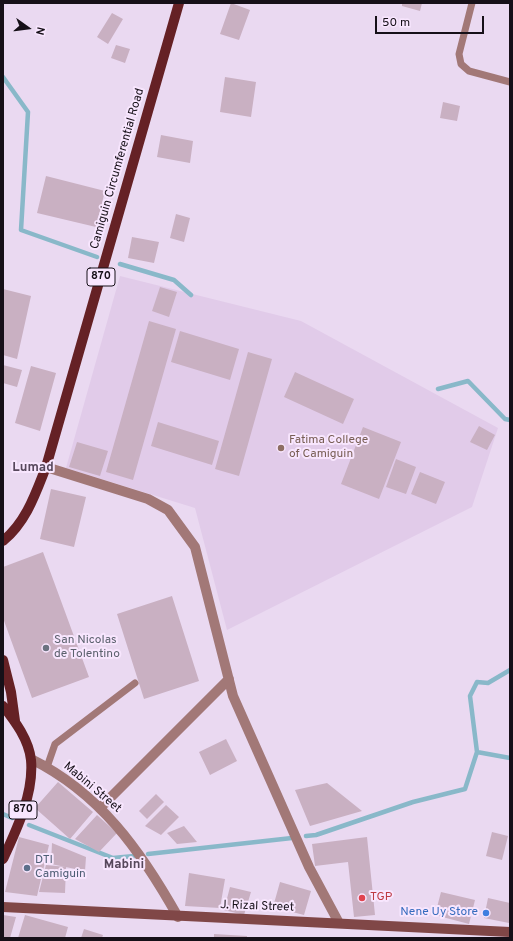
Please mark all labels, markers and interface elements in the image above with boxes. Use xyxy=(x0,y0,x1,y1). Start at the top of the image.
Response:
north arrow xyxy=(8,8,48,48)
scale bar xyxy=(377,8,486,34)
text: 50 m xyxy=(382,15,410,31)
text: N xyxy=(32,25,47,36)
street label: Camiguin Circumferential Road xyxy=(88,87,148,251)
road number: 870 xyxy=(87,268,115,286)
place label: Fatima College of Camiguin xyxy=(289,434,368,462)
marker: Fatima College of Camiguin xyxy=(276,443,286,453)
district label: Lumad xyxy=(12,460,54,476)
place label: San Nicolas de Tolentino xyxy=(54,634,120,662)
marker: San Nicolas de Tolentino xyxy=(41,643,51,653)
street label: Mabini Street xyxy=(60,760,124,816)
road number: 870 xyxy=(9,801,37,819)
place label: DTI Camiguin xyxy=(35,854,86,882)
district label: Mabini xyxy=(104,857,144,873)
marker: DTI Camiguin xyxy=(22,863,32,873)
place label: TGP xyxy=(370,891,392,905)
marker: TGP xyxy=(357,893,367,903)
street label: J. Rizal Street xyxy=(220,899,294,915)
place label: Nene Uy Store xyxy=(400,906,478,920)
marker: Nene Uy Store xyxy=(481,908,491,918)

